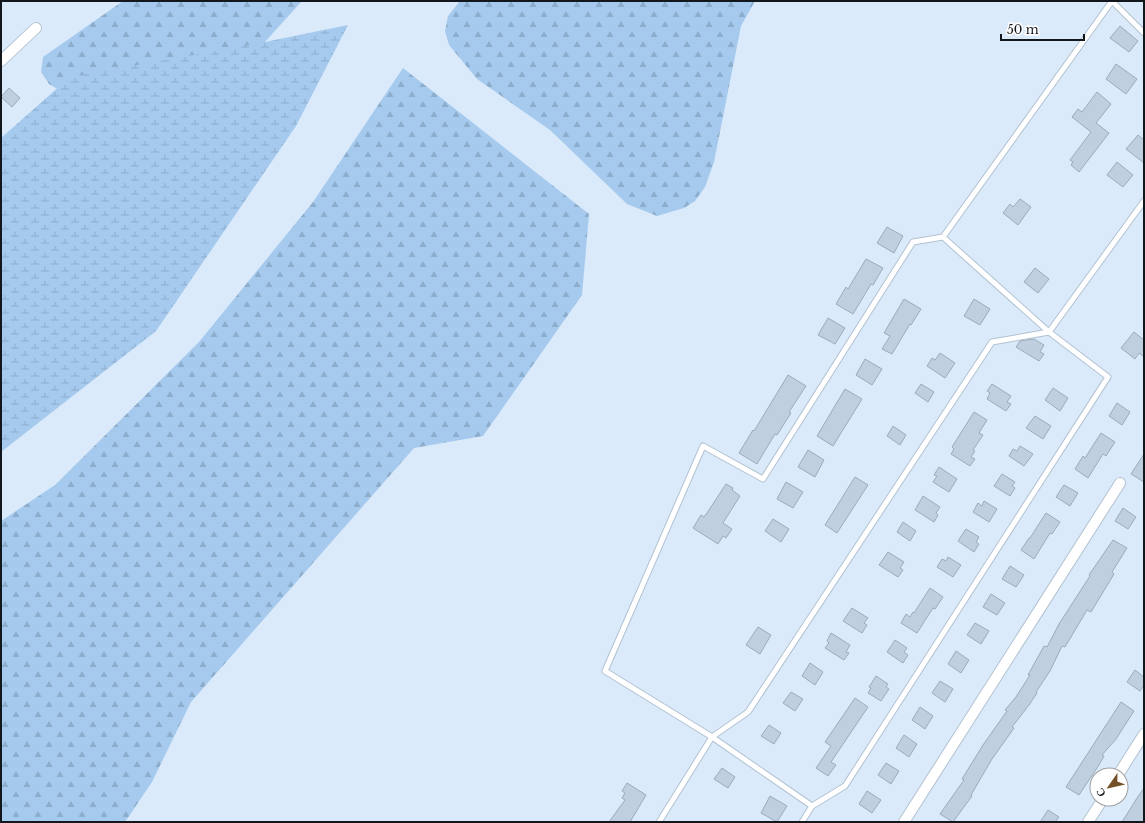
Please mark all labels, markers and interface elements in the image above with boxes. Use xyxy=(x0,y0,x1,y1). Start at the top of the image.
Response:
scale bar xyxy=(1001,16,1084,42)
text: 50 m xyxy=(1007,22,1039,37)
north arrow xyxy=(1089,767,1129,807)
text: С xyxy=(1093,785,1109,800)

